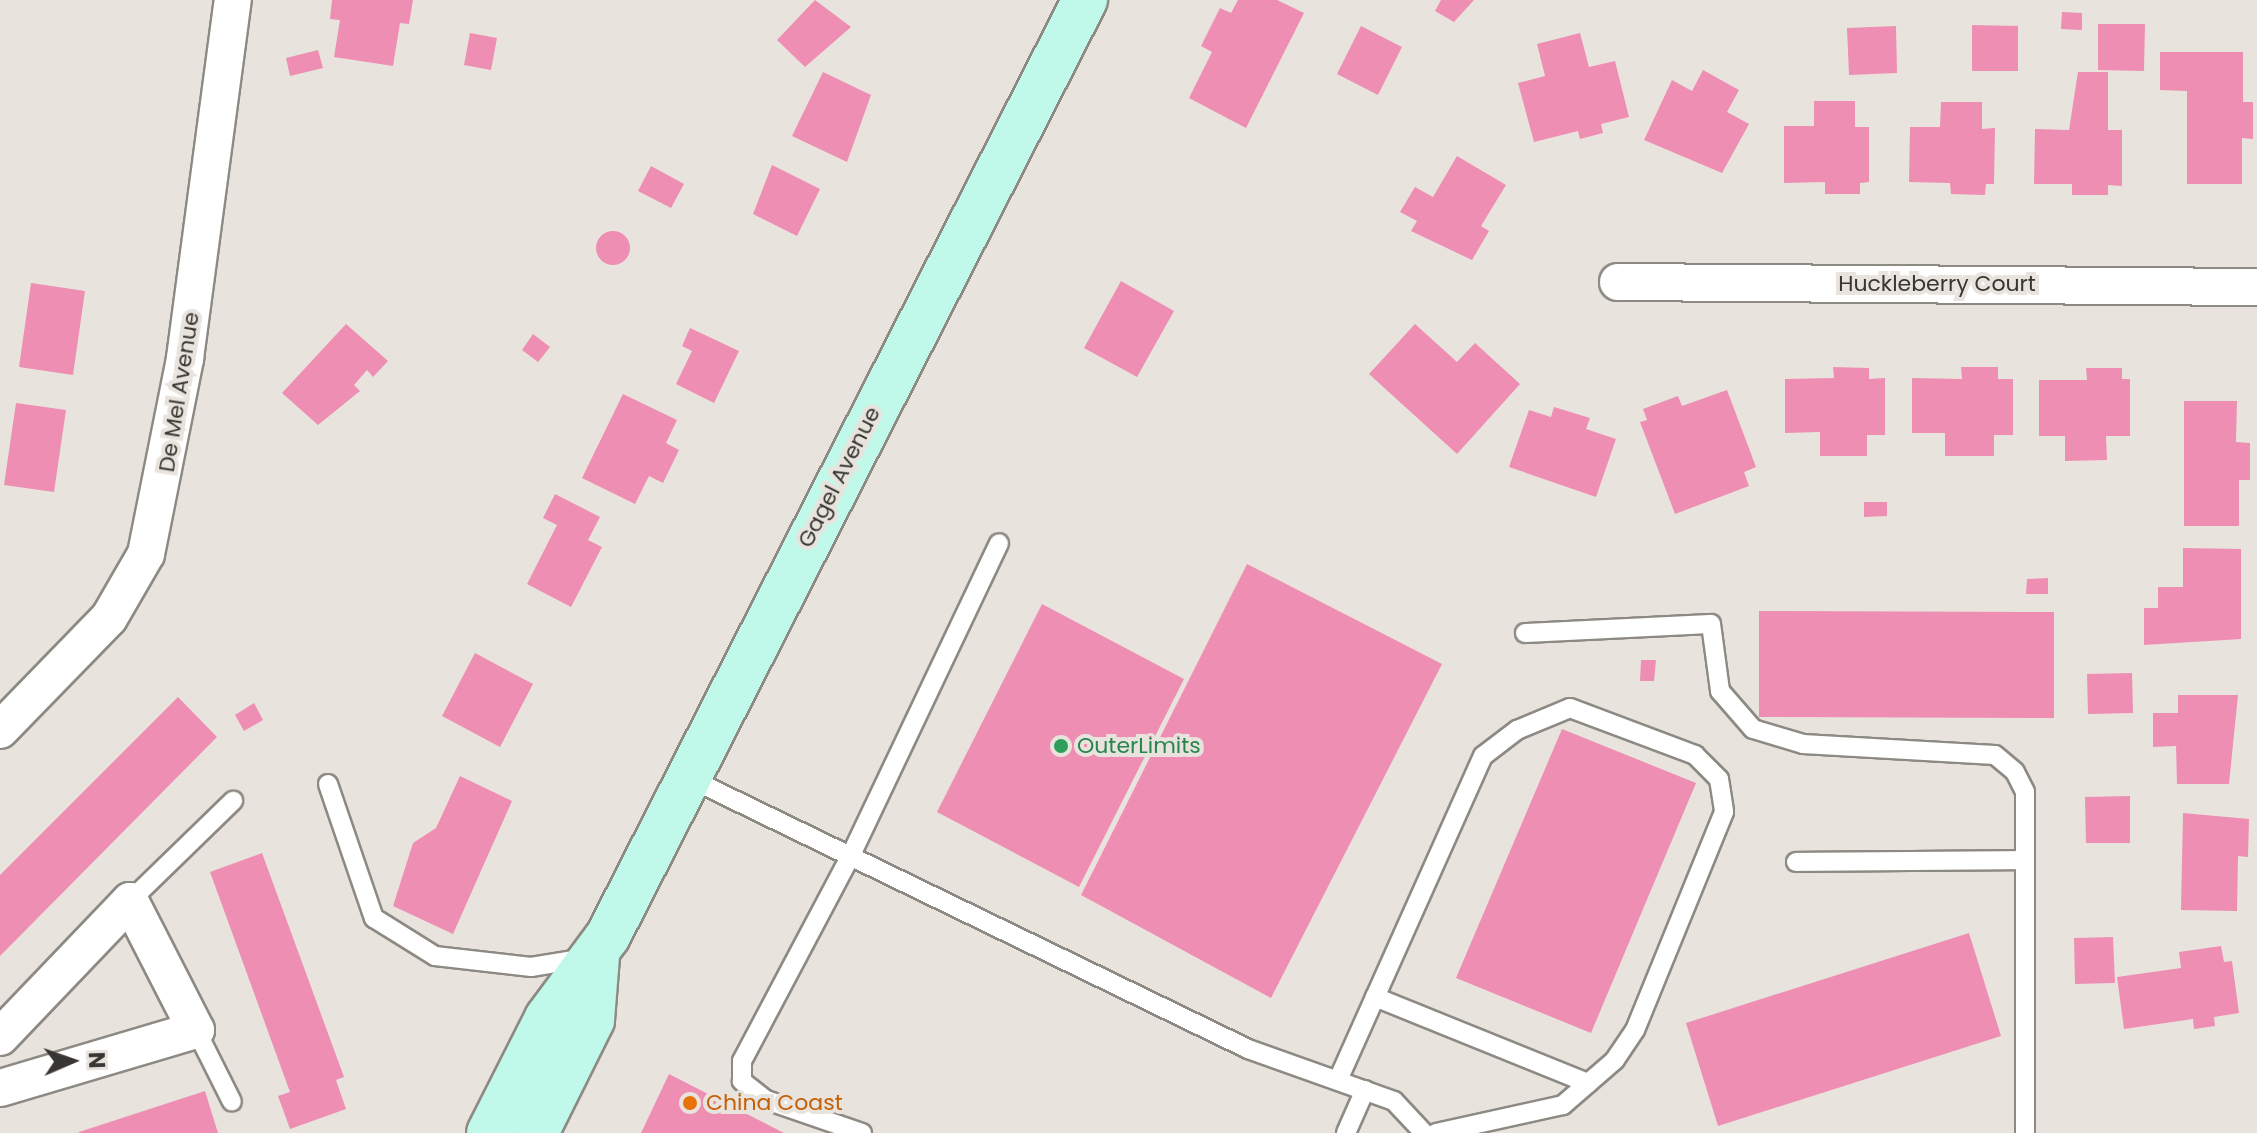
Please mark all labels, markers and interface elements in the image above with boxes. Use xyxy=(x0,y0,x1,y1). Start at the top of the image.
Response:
street label: Huckleberry Court xyxy=(1838,271,2036,297)
street label: De Mel Avenue xyxy=(153,310,205,474)
street label: Gagel Avenue xyxy=(792,402,886,552)
place label: OuterLimits xyxy=(1077,733,1201,759)
marker: OuterLimits xyxy=(1052,737,1070,755)
north arrow xyxy=(32,1021,112,1101)
text: N xyxy=(81,1051,112,1069)
place label: China Coast xyxy=(706,1090,843,1116)
marker: China Coast xyxy=(681,1094,699,1112)

